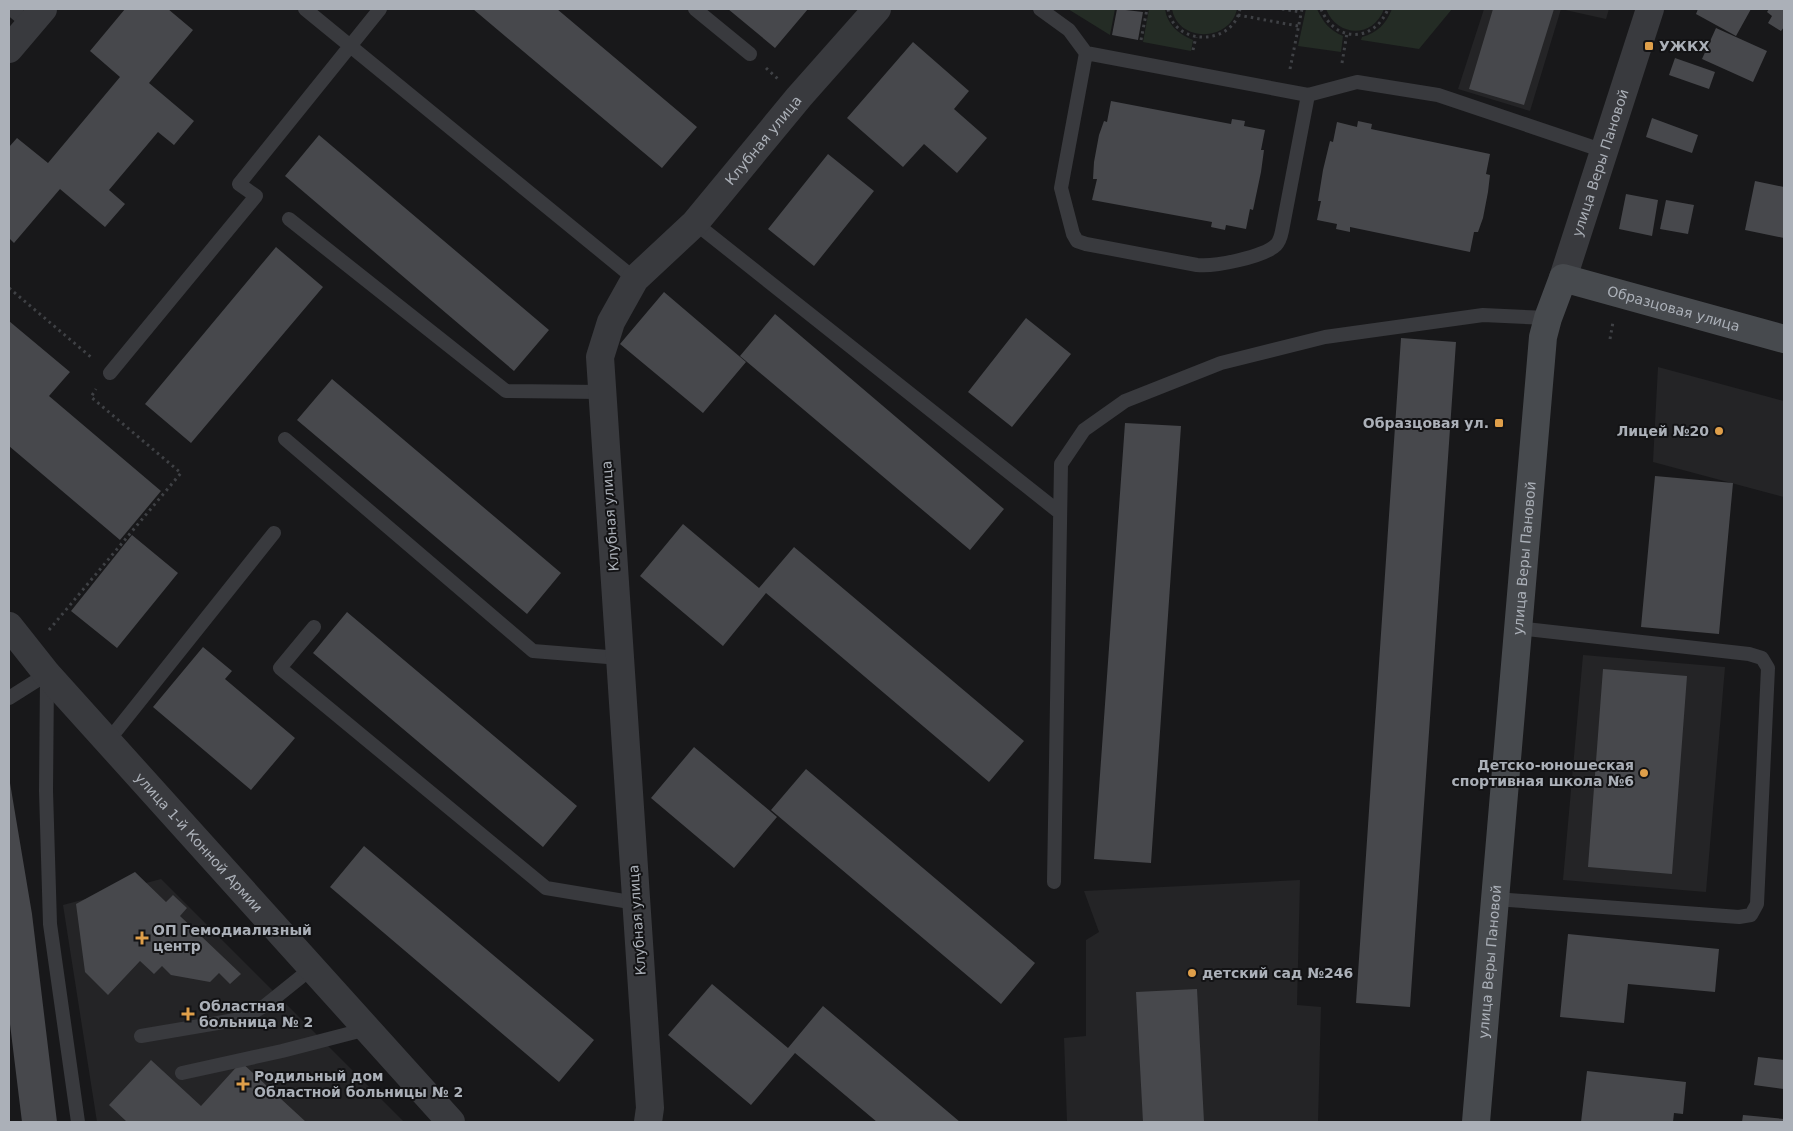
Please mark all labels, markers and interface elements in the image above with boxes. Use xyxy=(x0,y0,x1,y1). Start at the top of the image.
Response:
place label: УЖКХ xyxy=(1659,38,1709,54)
marker: УЖКХ xyxy=(1643,40,1655,52)
street label: улица Веры Пановой xyxy=(1569,87,1632,239)
street label: Клубная улица xyxy=(722,92,805,188)
street label: Образцовая улица xyxy=(1606,283,1742,334)
place label: Образцовая ул. xyxy=(1363,415,1489,431)
marker: Образцовая ул. xyxy=(1493,417,1505,429)
place label: Лицей №20 xyxy=(1617,423,1709,439)
marker: Лицей №20 xyxy=(1713,425,1725,437)
street label: Клубная улица xyxy=(598,460,622,572)
street label: улица Веры Пановой xyxy=(1510,480,1539,636)
place label: Детско-юношеская спортивная школа №6 xyxy=(1451,757,1634,789)
marker: Детско-юношеская спортивная школа №6 xyxy=(1638,767,1650,779)
street label: улица 1-й Конной Армии xyxy=(132,769,266,916)
street label: Клубная улица xyxy=(625,864,649,976)
street label: улица Веры Пановой xyxy=(1475,884,1504,1039)
place label: ОП Гемодиализный центр xyxy=(153,922,312,954)
marker: ОП Гемодиализный центр xyxy=(135,931,149,945)
place label: детский сад №246 xyxy=(1202,965,1353,981)
marker: детский сад №246 xyxy=(1186,967,1198,979)
place label: Областная больница № 2 xyxy=(199,998,313,1030)
marker: Областная больница № 2 xyxy=(181,1007,195,1021)
place label: Родильный дом Областной больницы № 2 xyxy=(254,1068,463,1100)
marker: Родильный дом Областной больницы № 2 xyxy=(236,1077,250,1091)

